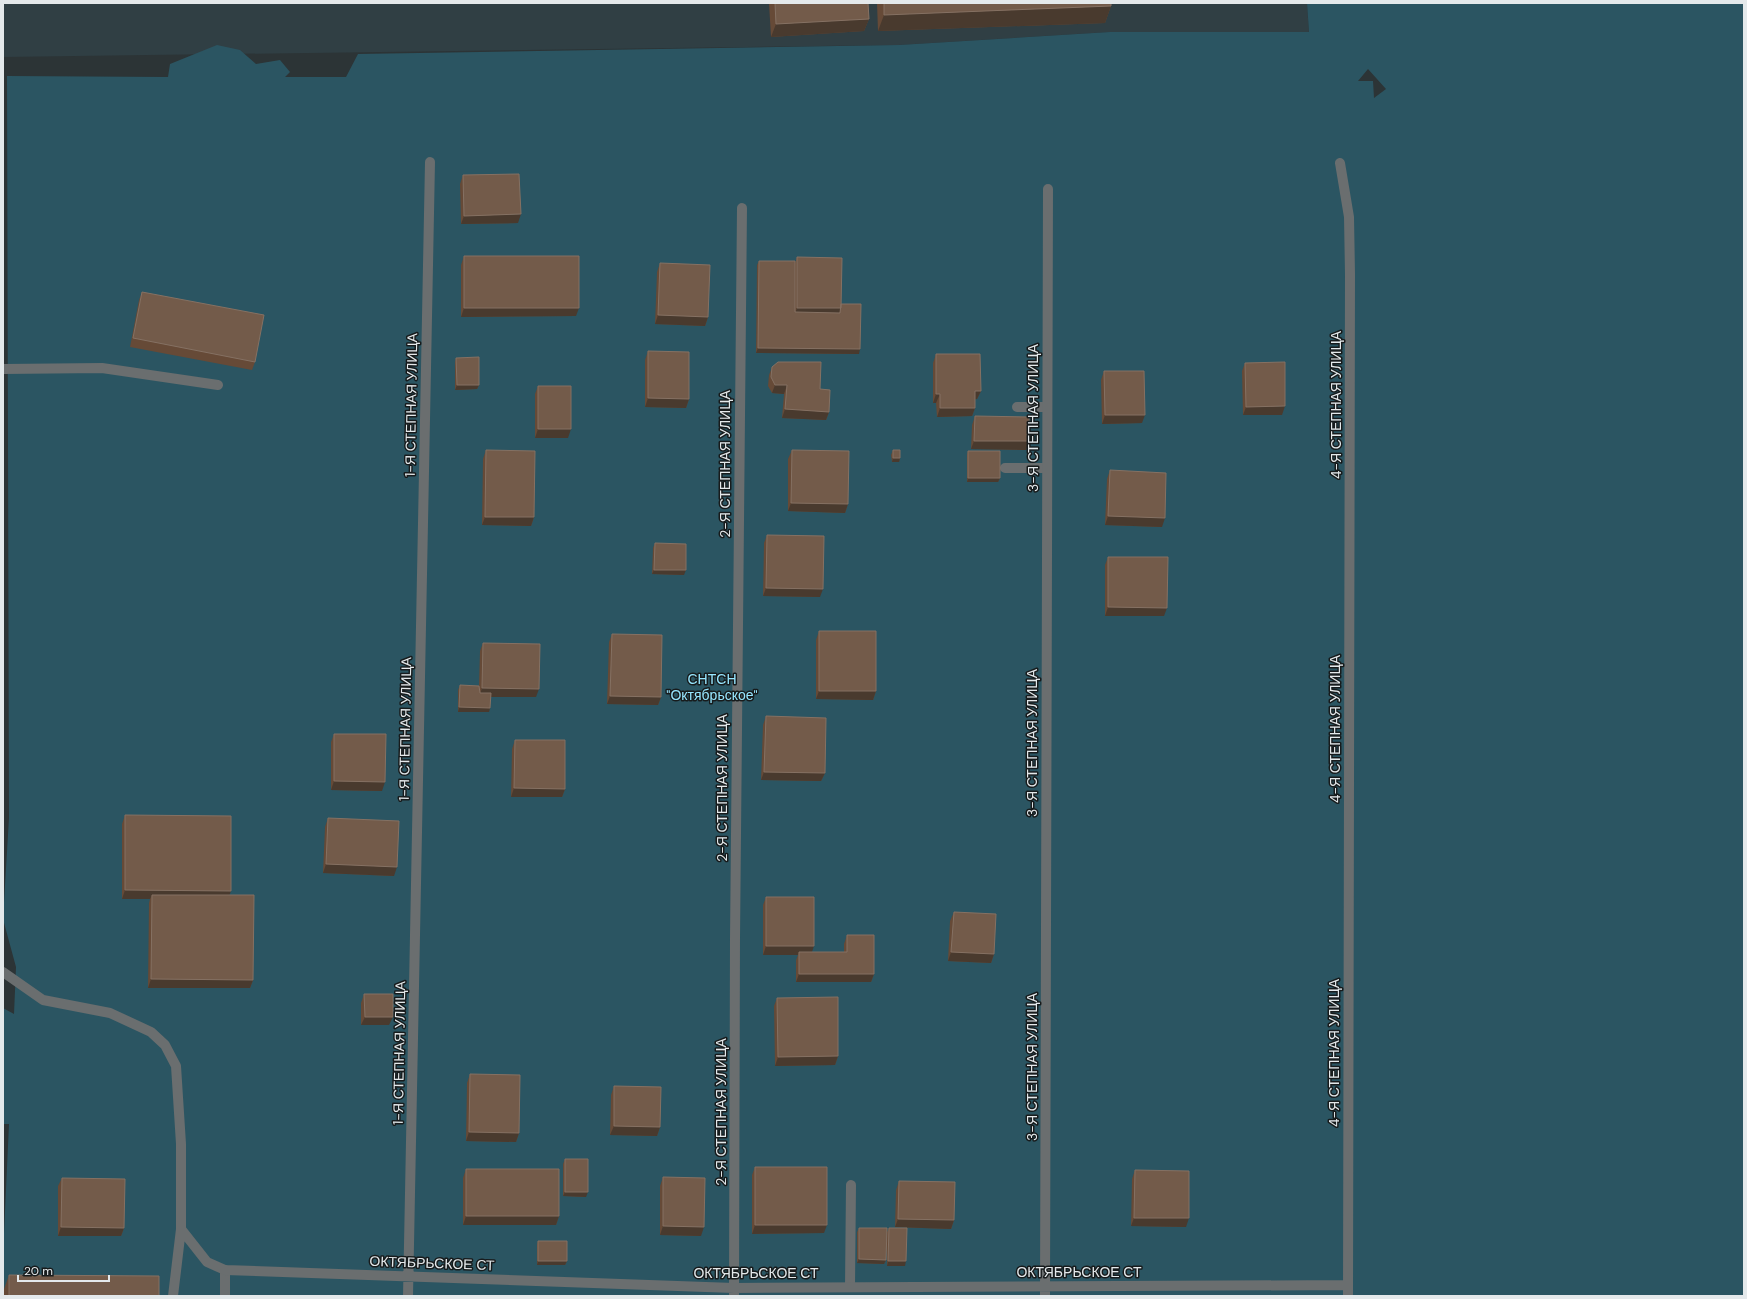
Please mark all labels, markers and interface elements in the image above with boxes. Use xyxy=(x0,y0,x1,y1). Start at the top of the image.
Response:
street label: 4-Я СТЕПНАЯ УЛИЦА xyxy=(1327,330,1345,479)
street label: 1-Я СТЕПНАЯ УЛИЦА xyxy=(401,332,421,477)
street label: 3-Я СТЕПНАЯ УЛИЦА xyxy=(1024,343,1042,492)
street label: 2-Я СТЕПНАЯ УЛИЦА xyxy=(716,389,734,538)
street label: 4-Я СТЕПНАЯ УЛИЦА xyxy=(1326,654,1344,803)
street label: 1-Я СТЕПНАЯ УЛИЦА xyxy=(395,656,415,801)
street label: 3-Я СТЕПНАЯ УЛИЦА xyxy=(1023,668,1041,817)
park label: СНТСН "Октябрьское" xyxy=(666,670,758,704)
street label: 2-Я СТЕПНАЯ УЛИЦА xyxy=(713,713,731,862)
street label: 4-Я СТЕПНАЯ УЛИЦА xyxy=(1325,978,1343,1127)
street label: 1-Я СТЕПНАЯ УЛИЦА xyxy=(389,980,409,1125)
street label: 3-Я СТЕПНАЯ УЛИЦА xyxy=(1023,992,1041,1141)
street label: 2-Я СТЕПНАЯ УЛИЦА xyxy=(712,1037,730,1186)
street label: ОКТЯБРЬСКОЕ СТ xyxy=(369,1252,495,1274)
scale bar xyxy=(18,1257,109,1283)
text: 20 m xyxy=(24,1263,53,1279)
street label: ОКТЯБРЬСКОЕ СТ xyxy=(1016,1263,1142,1281)
street label: ОКТЯБРЬСКОЕ СТ xyxy=(693,1264,819,1282)

